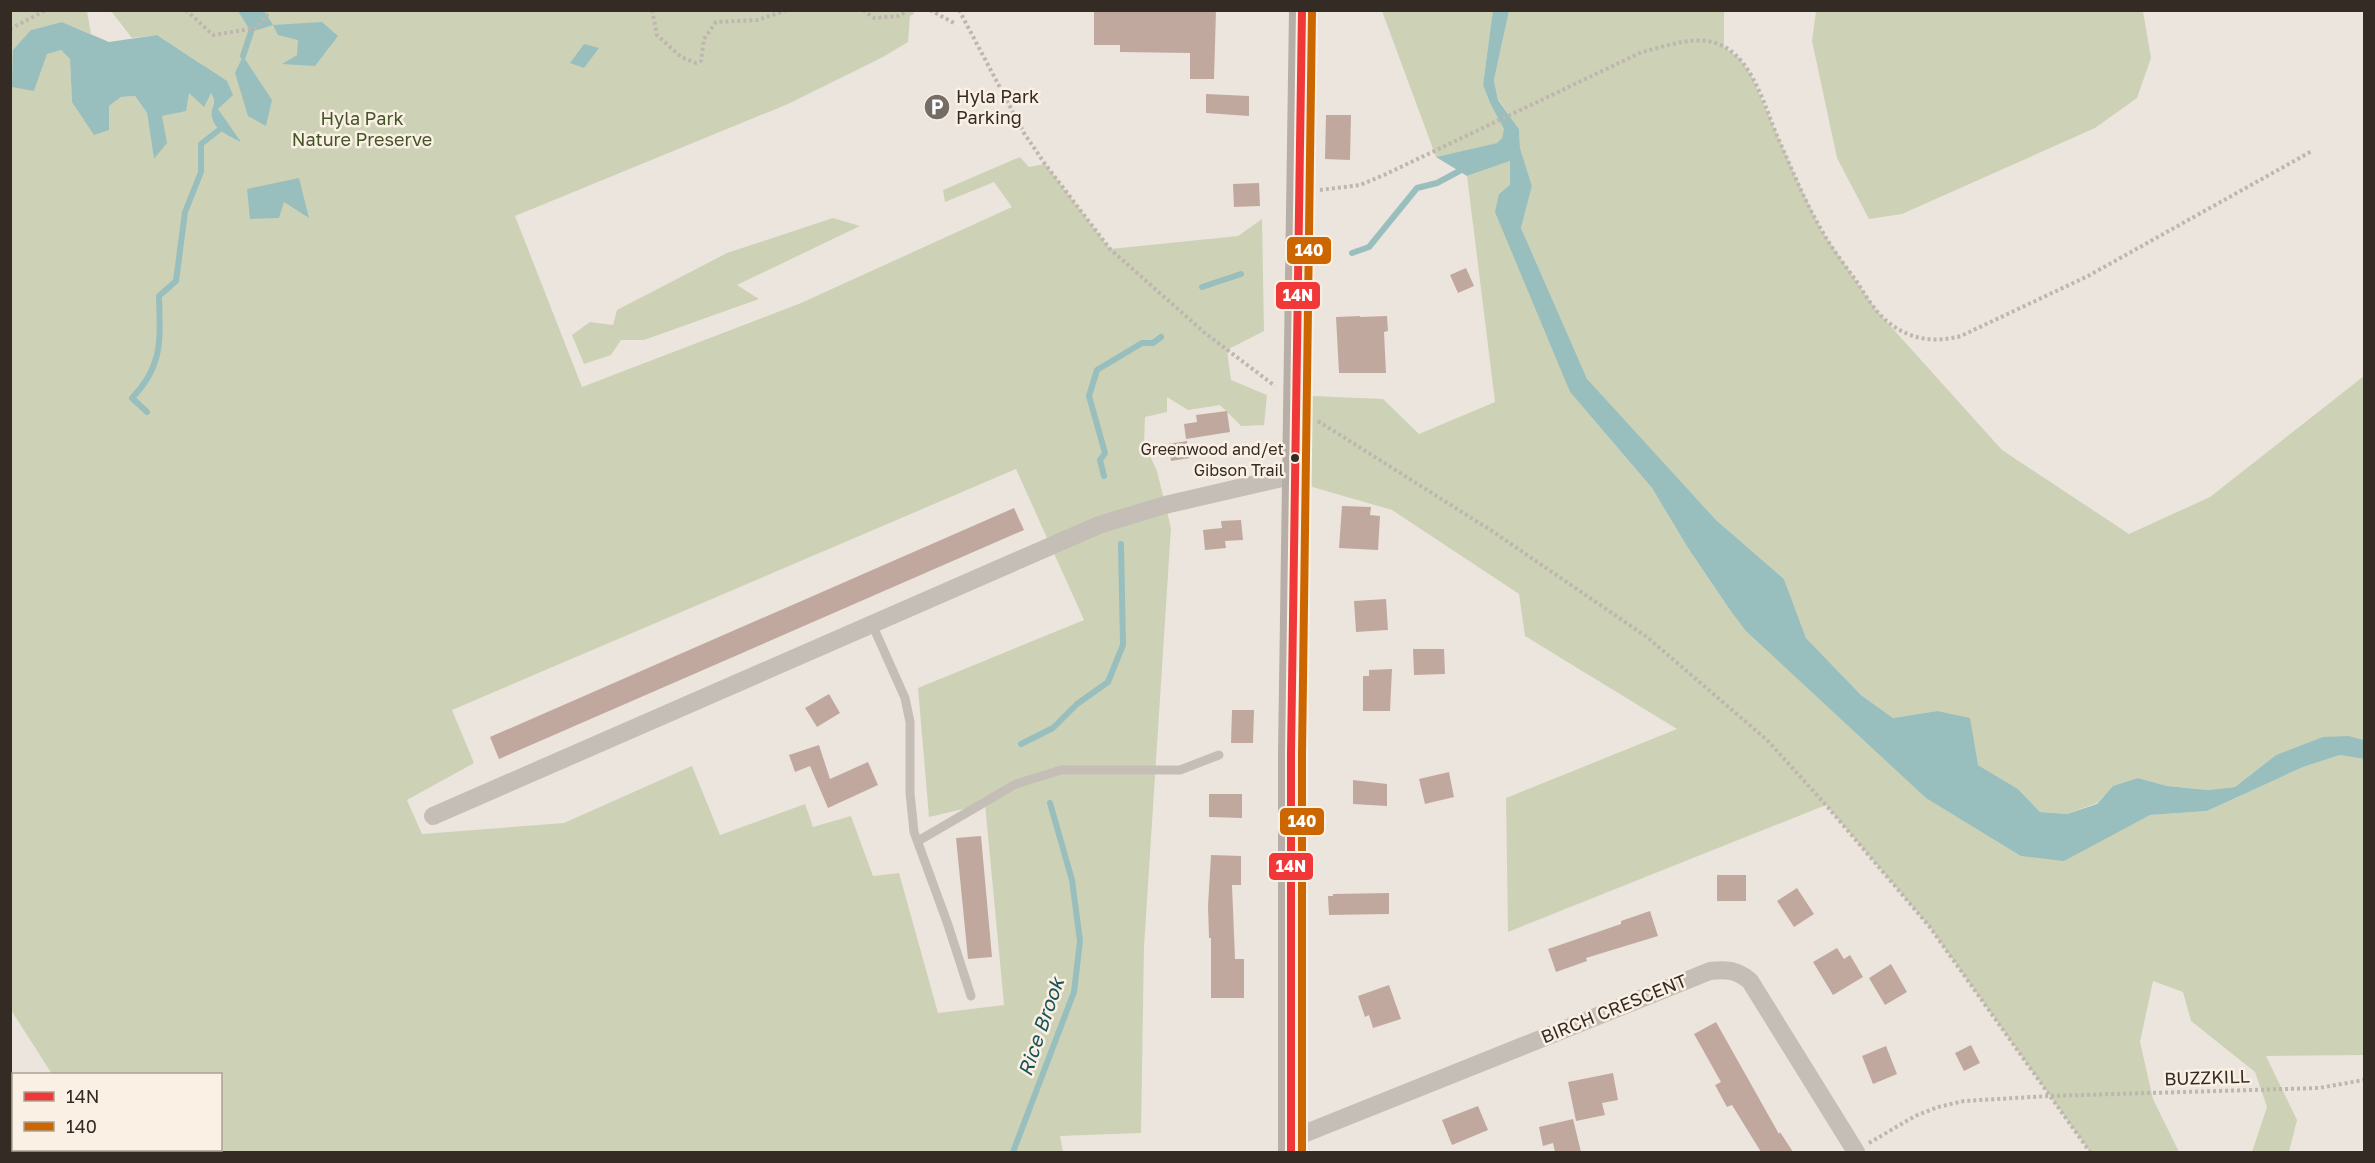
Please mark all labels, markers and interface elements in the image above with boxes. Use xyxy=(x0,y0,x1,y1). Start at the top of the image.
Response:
place label: Hyla Park Parking xyxy=(956,85,1039,128)
parking icon: Hyla Park Parking xyxy=(922,92,952,122)
park label: Hyla Park Nature Preserve xyxy=(292,107,432,150)
line badge: 140 xyxy=(1286,236,1332,265)
text: 140 xyxy=(1295,240,1323,260)
line badge: 14N xyxy=(1275,281,1321,310)
text: 14N xyxy=(1283,285,1313,305)
place label: Greenwood and/et Gibson Trail xyxy=(1140,439,1284,480)
marker: Greenwood and/et Gibson Trail xyxy=(1289,452,1301,464)
line badge: 140 xyxy=(1279,807,1325,836)
text: 140 xyxy=(1288,811,1316,831)
line badge: 14N xyxy=(1268,852,1314,881)
text: 14N xyxy=(1276,856,1306,876)
street label: BIRCH CRESCENT xyxy=(1537,969,1690,1047)
water label: Rice Brook xyxy=(1012,972,1069,1079)
street label: BUZZKILL xyxy=(2164,1065,2250,1089)
legend xyxy=(12,1073,222,1151)
text: 14N xyxy=(66,1085,99,1107)
text: 140 xyxy=(66,1115,97,1137)

